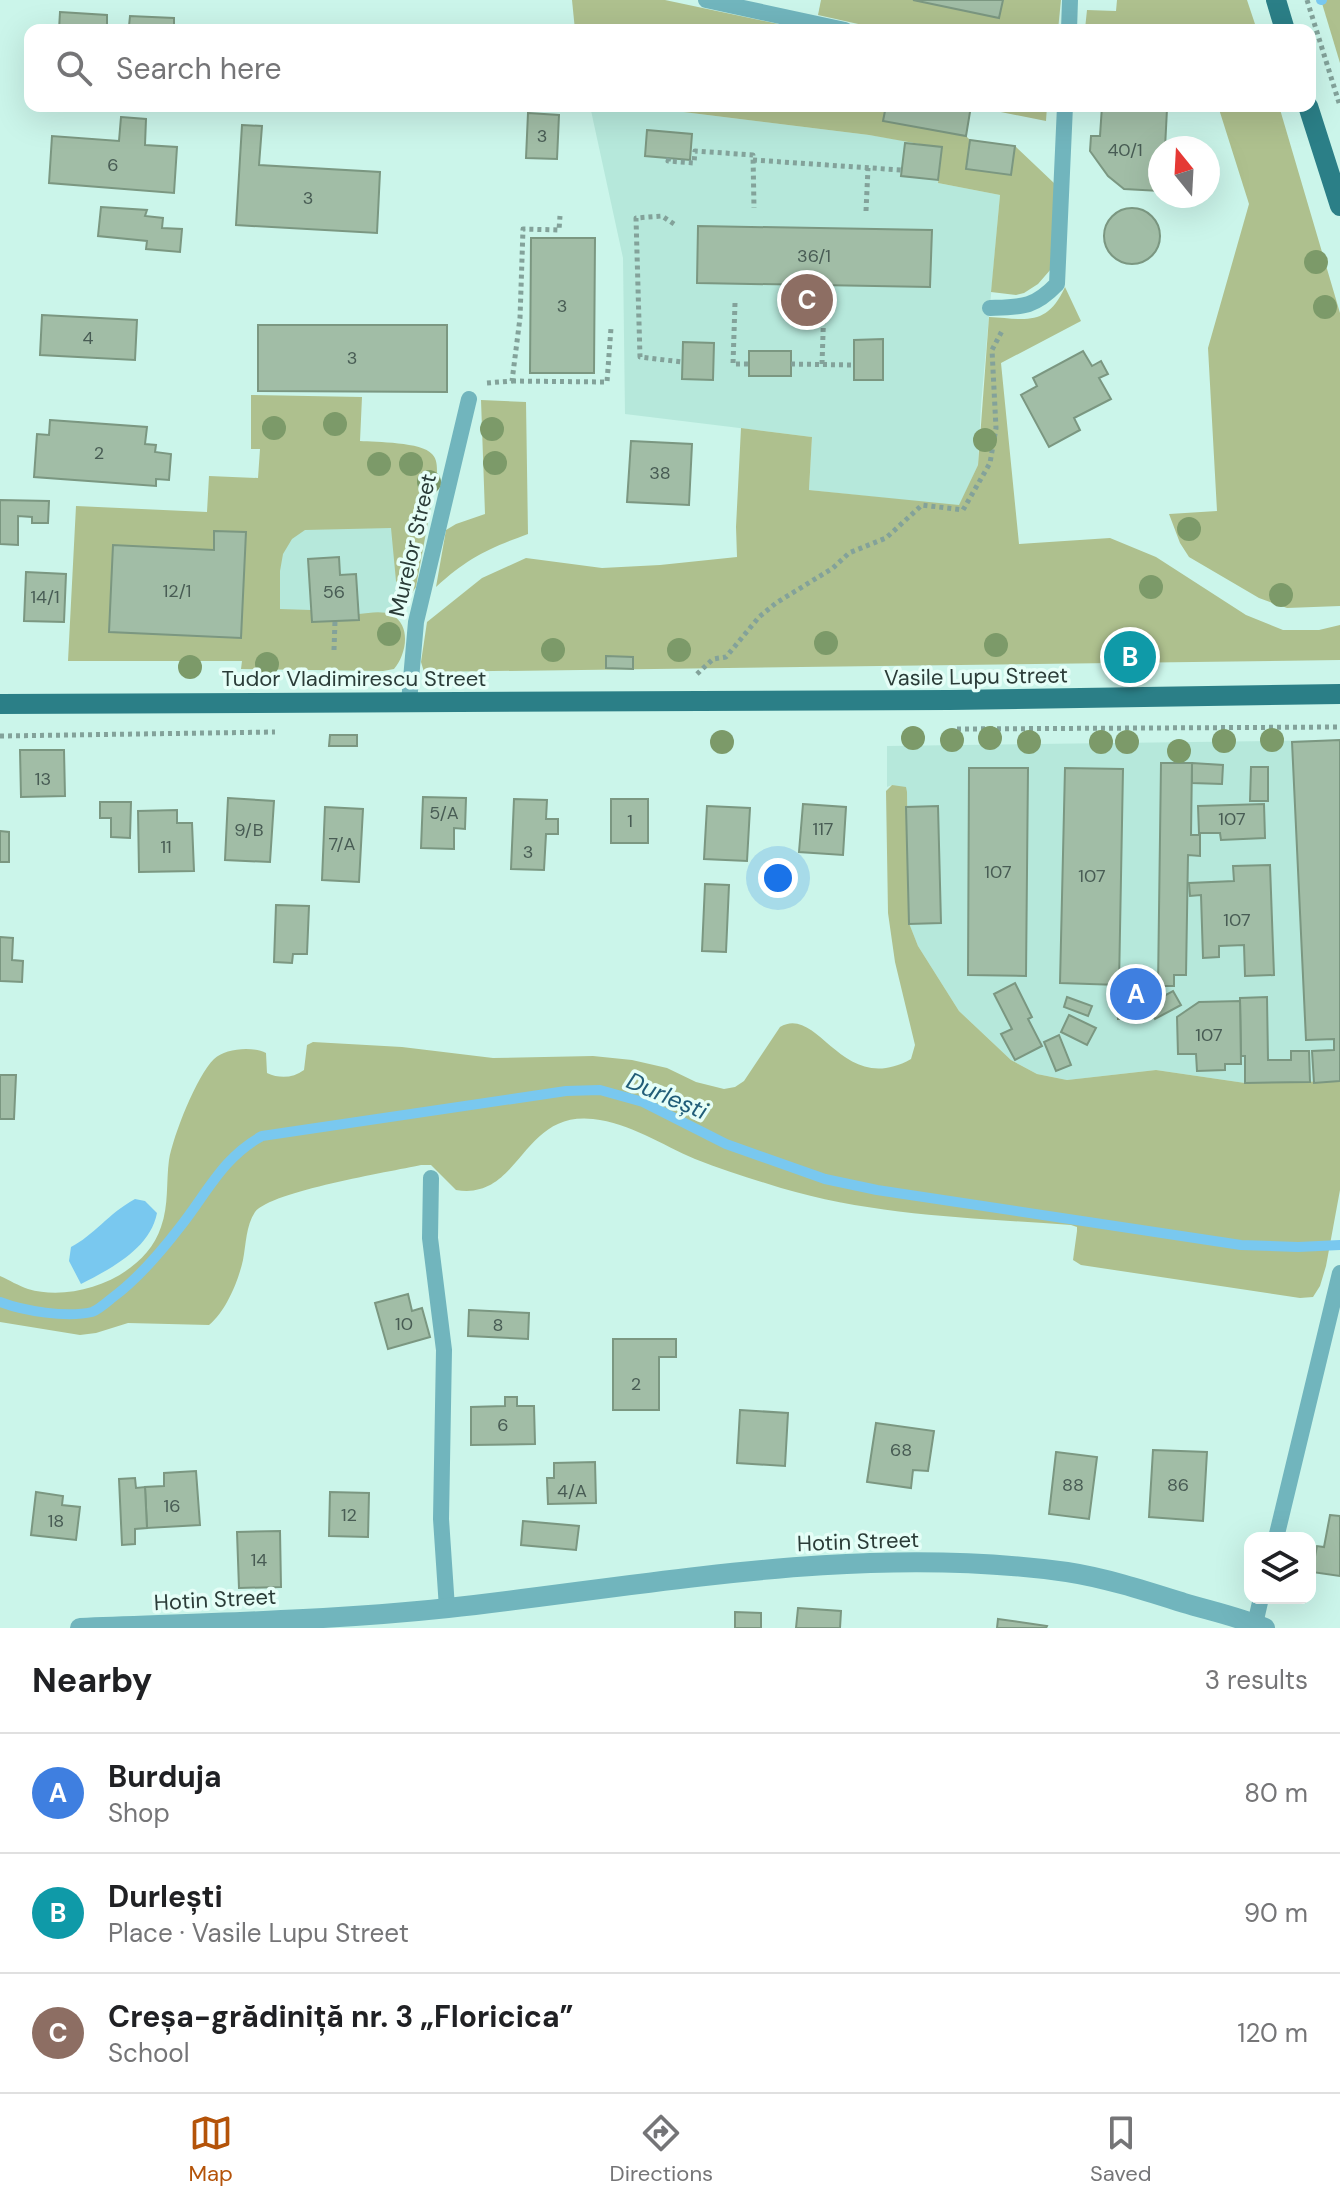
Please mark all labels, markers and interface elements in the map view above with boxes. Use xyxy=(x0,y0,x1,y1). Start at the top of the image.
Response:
search box xyxy=(24,24,1316,112)
icon: search xyxy=(52,46,96,90)
text: Search here xyxy=(116,49,282,88)
house number: 3 xyxy=(537,124,547,148)
north arrow xyxy=(1148,136,1220,208)
house number: 40/1 xyxy=(1107,138,1143,162)
house number: 6 xyxy=(107,153,119,177)
house number: 3 xyxy=(303,186,313,210)
house number: 36/1 xyxy=(797,244,831,268)
pin: C xyxy=(781,270,833,330)
house number: 3 xyxy=(557,294,567,318)
house number: 4 xyxy=(83,326,94,350)
house number: 3 xyxy=(347,346,357,370)
house number: 2 xyxy=(94,441,104,465)
house number: 38 xyxy=(649,461,671,485)
street label: Murelor Street xyxy=(382,471,443,619)
house number: 12/1 xyxy=(163,579,191,603)
house number: 56 xyxy=(323,580,345,604)
house number: 14/1 xyxy=(30,585,60,609)
pin: B xyxy=(1104,627,1156,687)
street label: Vasile Lupu Street xyxy=(884,660,1068,693)
street label: Tudor Vladimirescu Street xyxy=(222,664,486,693)
house number: 13 xyxy=(35,767,51,791)
house number: 5/A xyxy=(429,801,459,825)
house number: 107 xyxy=(1218,807,1246,831)
house number: 1 xyxy=(627,809,633,833)
house number: 117 xyxy=(813,817,833,841)
house number: 9/B xyxy=(234,818,264,842)
house number: 7/A xyxy=(328,832,356,856)
house number: 11 xyxy=(160,835,172,859)
house number: 3 xyxy=(523,840,533,864)
your location xyxy=(758,858,798,898)
house number: 107 xyxy=(984,860,1012,884)
house number: 107 xyxy=(1078,864,1106,888)
house number: 107 xyxy=(1223,908,1251,932)
pin: A xyxy=(1110,964,1162,1024)
house number: 107 xyxy=(1195,1023,1223,1047)
water label: Durlești xyxy=(622,1065,714,1127)
house number: 10 xyxy=(395,1312,413,1336)
house number: 8 xyxy=(493,1313,503,1337)
house number: 2 xyxy=(631,1372,641,1396)
house number: 6 xyxy=(497,1413,509,1437)
house number: 68 xyxy=(890,1438,912,1462)
house number: 88 xyxy=(1062,1473,1084,1497)
house number: 86 xyxy=(1167,1473,1189,1497)
house number: 4/A xyxy=(557,1479,587,1503)
house number: 16 xyxy=(164,1494,180,1518)
house number: 12 xyxy=(341,1503,357,1527)
house number: 18 xyxy=(48,1509,64,1533)
street label: Hotin Street xyxy=(796,1525,920,1558)
map controls xyxy=(1244,1532,1316,1604)
button: layers xyxy=(1244,1532,1316,1604)
house number: 14 xyxy=(251,1548,267,1572)
street label: Hotin Street xyxy=(153,1582,277,1617)
text: Nearby xyxy=(32,1658,152,1703)
text: 3 results xyxy=(1205,1663,1308,1697)
text: Burduja xyxy=(108,1757,222,1796)
text: A xyxy=(49,1776,67,1810)
text: 80 m xyxy=(1244,1776,1308,1810)
text: Shop xyxy=(108,1796,170,1830)
text: Durlești xyxy=(108,1877,223,1916)
text: B xyxy=(50,1896,66,1930)
text: 90 m xyxy=(1244,1896,1308,1930)
text: Place · Vasile Lupu Street xyxy=(108,1916,409,1950)
text: Creșa-grădiniță nr. 3 „Floricica” xyxy=(108,1997,573,2036)
text: C xyxy=(48,2016,68,2050)
text: 120 m xyxy=(1237,2016,1308,2050)
text: School xyxy=(108,2036,190,2070)
tab: Map xyxy=(188,2111,233,2188)
tab: Directions xyxy=(610,2111,713,2188)
tab: Saved xyxy=(1090,2111,1152,2188)

